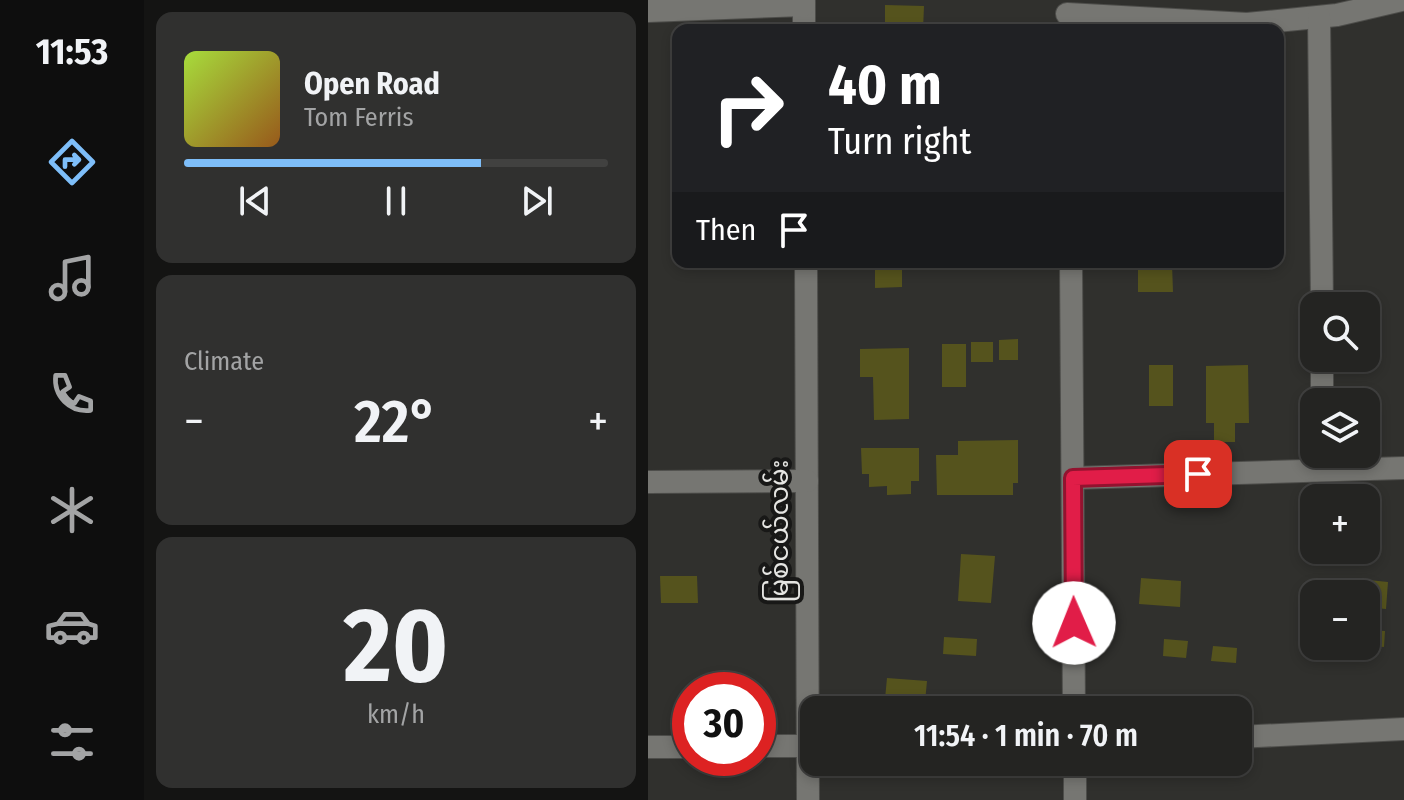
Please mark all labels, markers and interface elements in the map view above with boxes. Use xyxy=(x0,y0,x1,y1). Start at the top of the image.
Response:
text: 11:53 xyxy=(36,30,108,74)
text: 40 m xyxy=(828,52,942,119)
icon: right xyxy=(696,56,800,160)
text: Open Road xyxy=(304,66,440,102)
text: Tom Ferris xyxy=(304,102,414,133)
text: Turn right xyxy=(828,120,971,164)
icon: directions xyxy=(44,134,100,190)
icon: previous xyxy=(233,179,277,223)
icon: pause xyxy=(374,179,418,223)
icon: next xyxy=(515,179,559,223)
icon: arrive xyxy=(772,208,816,252)
text: Then xyxy=(696,212,756,248)
icon: music xyxy=(44,250,100,306)
map controls xyxy=(1300,292,1380,660)
button: search xyxy=(1300,292,1380,372)
text: Climate xyxy=(184,346,264,377)
icon: phone xyxy=(44,366,100,422)
text: 22° xyxy=(354,386,438,458)
button: layers xyxy=(1300,388,1380,468)
text: − xyxy=(184,395,204,448)
text: + xyxy=(588,395,608,448)
pin xyxy=(1164,440,1232,508)
icon: arrive xyxy=(1176,452,1220,496)
street label: မြစ်ငယ်လမ်း xyxy=(762,459,800,603)
icon: climate xyxy=(44,482,100,538)
button: + xyxy=(1300,484,1380,564)
button: − xyxy=(1300,580,1380,660)
position arrow xyxy=(1032,581,1116,665)
text: 20 xyxy=(344,584,448,709)
icon: car xyxy=(44,598,100,654)
speed limit sign: 30 xyxy=(672,672,776,776)
text: km/h xyxy=(367,699,425,730)
icon: filters xyxy=(44,714,100,770)
text: 11:54 · 1 min · 70 m xyxy=(914,718,1138,754)

